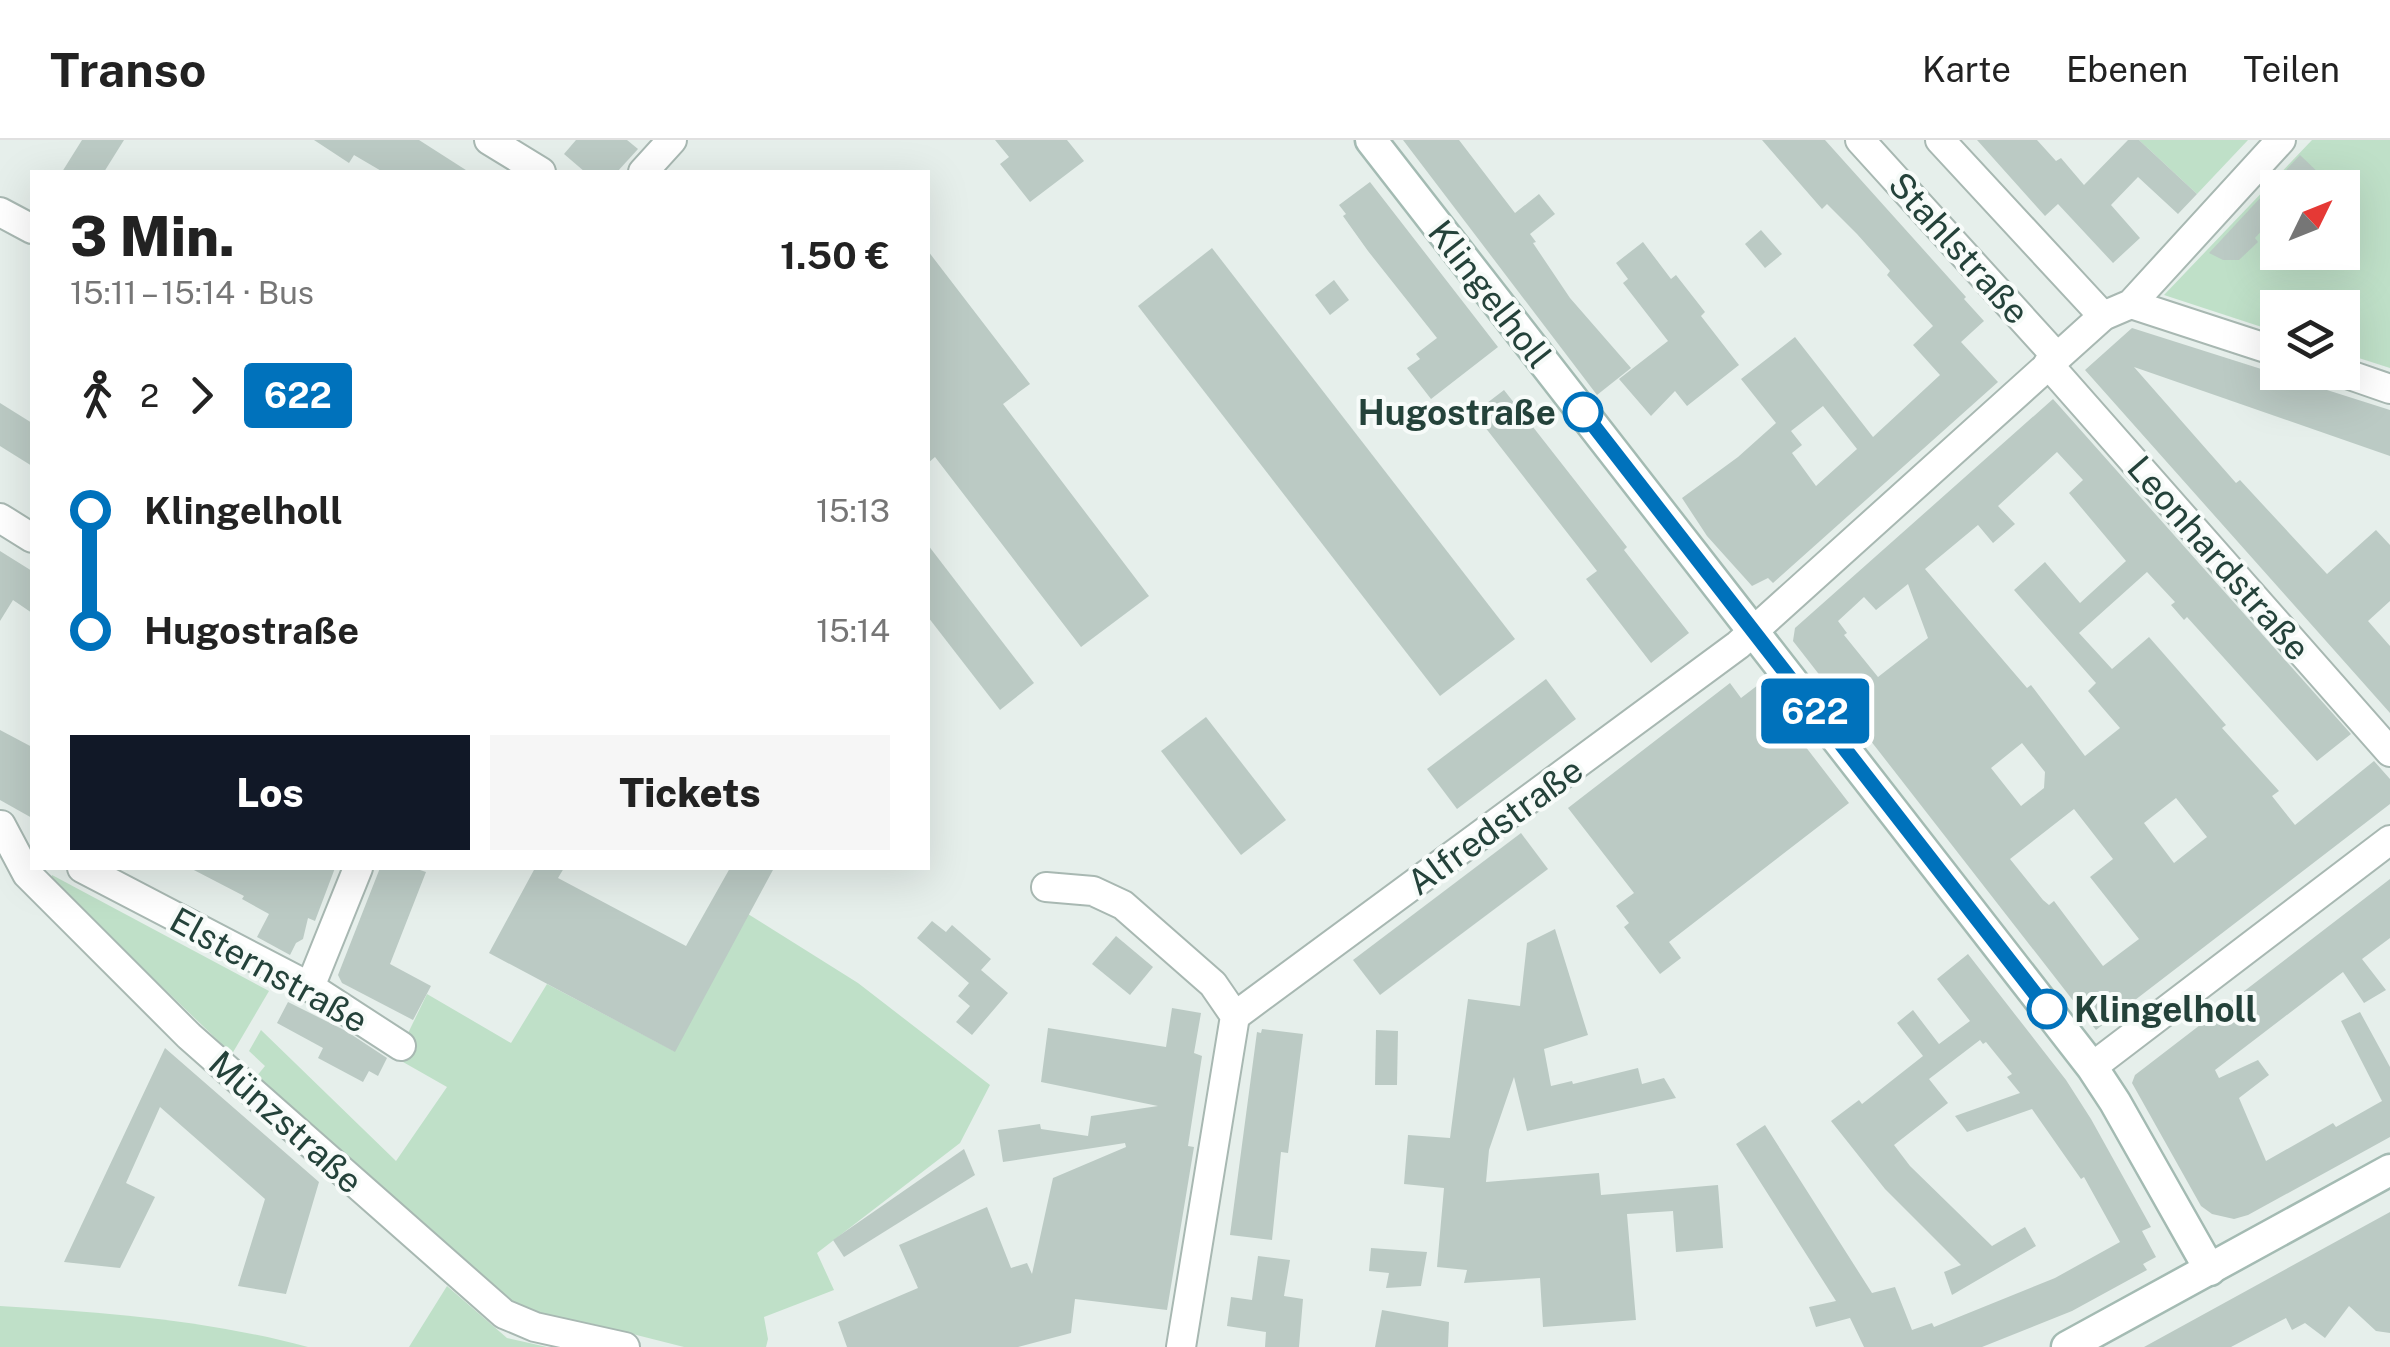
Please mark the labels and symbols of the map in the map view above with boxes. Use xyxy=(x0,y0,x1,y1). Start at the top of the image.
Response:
street label: Stahlstraße xyxy=(1880,164,2038,332)
north arrow xyxy=(2260,170,2360,270)
street label: Klingelholl xyxy=(1420,212,1560,376)
place label: Hugostraße xyxy=(1358,392,1556,433)
marker: Hugostraße xyxy=(1564,393,1602,431)
street label: Leonhardstraße xyxy=(2119,448,2319,668)
line badge: 622 xyxy=(1758,678,1872,744)
street label: Alfredstraße xyxy=(1399,749,1591,903)
street label: Elsternstraße xyxy=(163,899,375,1041)
place label: Klingelholl xyxy=(2074,989,2257,1030)
marker: Klingelholl xyxy=(2028,990,2066,1028)
street label: Münzstraße xyxy=(201,1042,371,1202)

